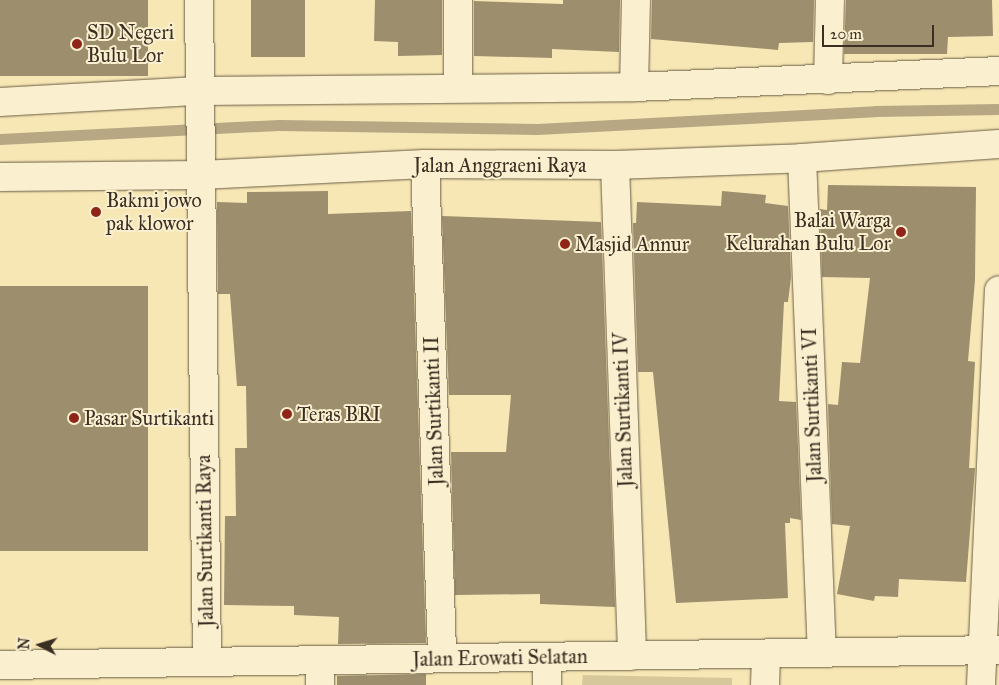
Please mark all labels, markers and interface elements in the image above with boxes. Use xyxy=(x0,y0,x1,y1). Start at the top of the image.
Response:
scale bar xyxy=(824,15,936,47)
place label: SD Negeri Bulu Lor xyxy=(87,21,174,68)
text: 20 m xyxy=(830,25,862,43)
marker: SD Negeri Bulu Lor xyxy=(71,38,83,50)
street label: Jalan Anggraeni Raya xyxy=(414,153,586,177)
place label: Bakmi jowo pak klowor xyxy=(106,188,202,235)
marker: Bakmi jowo pak klowor xyxy=(90,206,102,218)
place label: Balai Warga Kelurahan Bulu Lor xyxy=(726,208,891,255)
marker: Balai Warga Kelurahan Bulu Lor xyxy=(895,226,907,238)
place label: Masjid Annur xyxy=(575,232,689,256)
marker: Masjid Annur xyxy=(559,238,571,250)
street label: Jalan Surtikanti VI xyxy=(797,327,827,483)
street label: Jalan Surtikanti IV xyxy=(608,332,638,488)
street label: Jalan Surtikanti II xyxy=(419,336,449,486)
place label: Teras BRI xyxy=(297,402,381,426)
place label: Pasar Surtikanti xyxy=(84,406,214,430)
marker: Teras BRI xyxy=(281,408,293,420)
marker: Pasar Surtikanti xyxy=(68,412,80,424)
street label: Jalan Surtikanti Raya xyxy=(191,454,219,628)
north arrow xyxy=(15,620,65,670)
text: N xyxy=(16,637,34,650)
street label: Jalan Erowati Selatan xyxy=(412,644,588,672)

